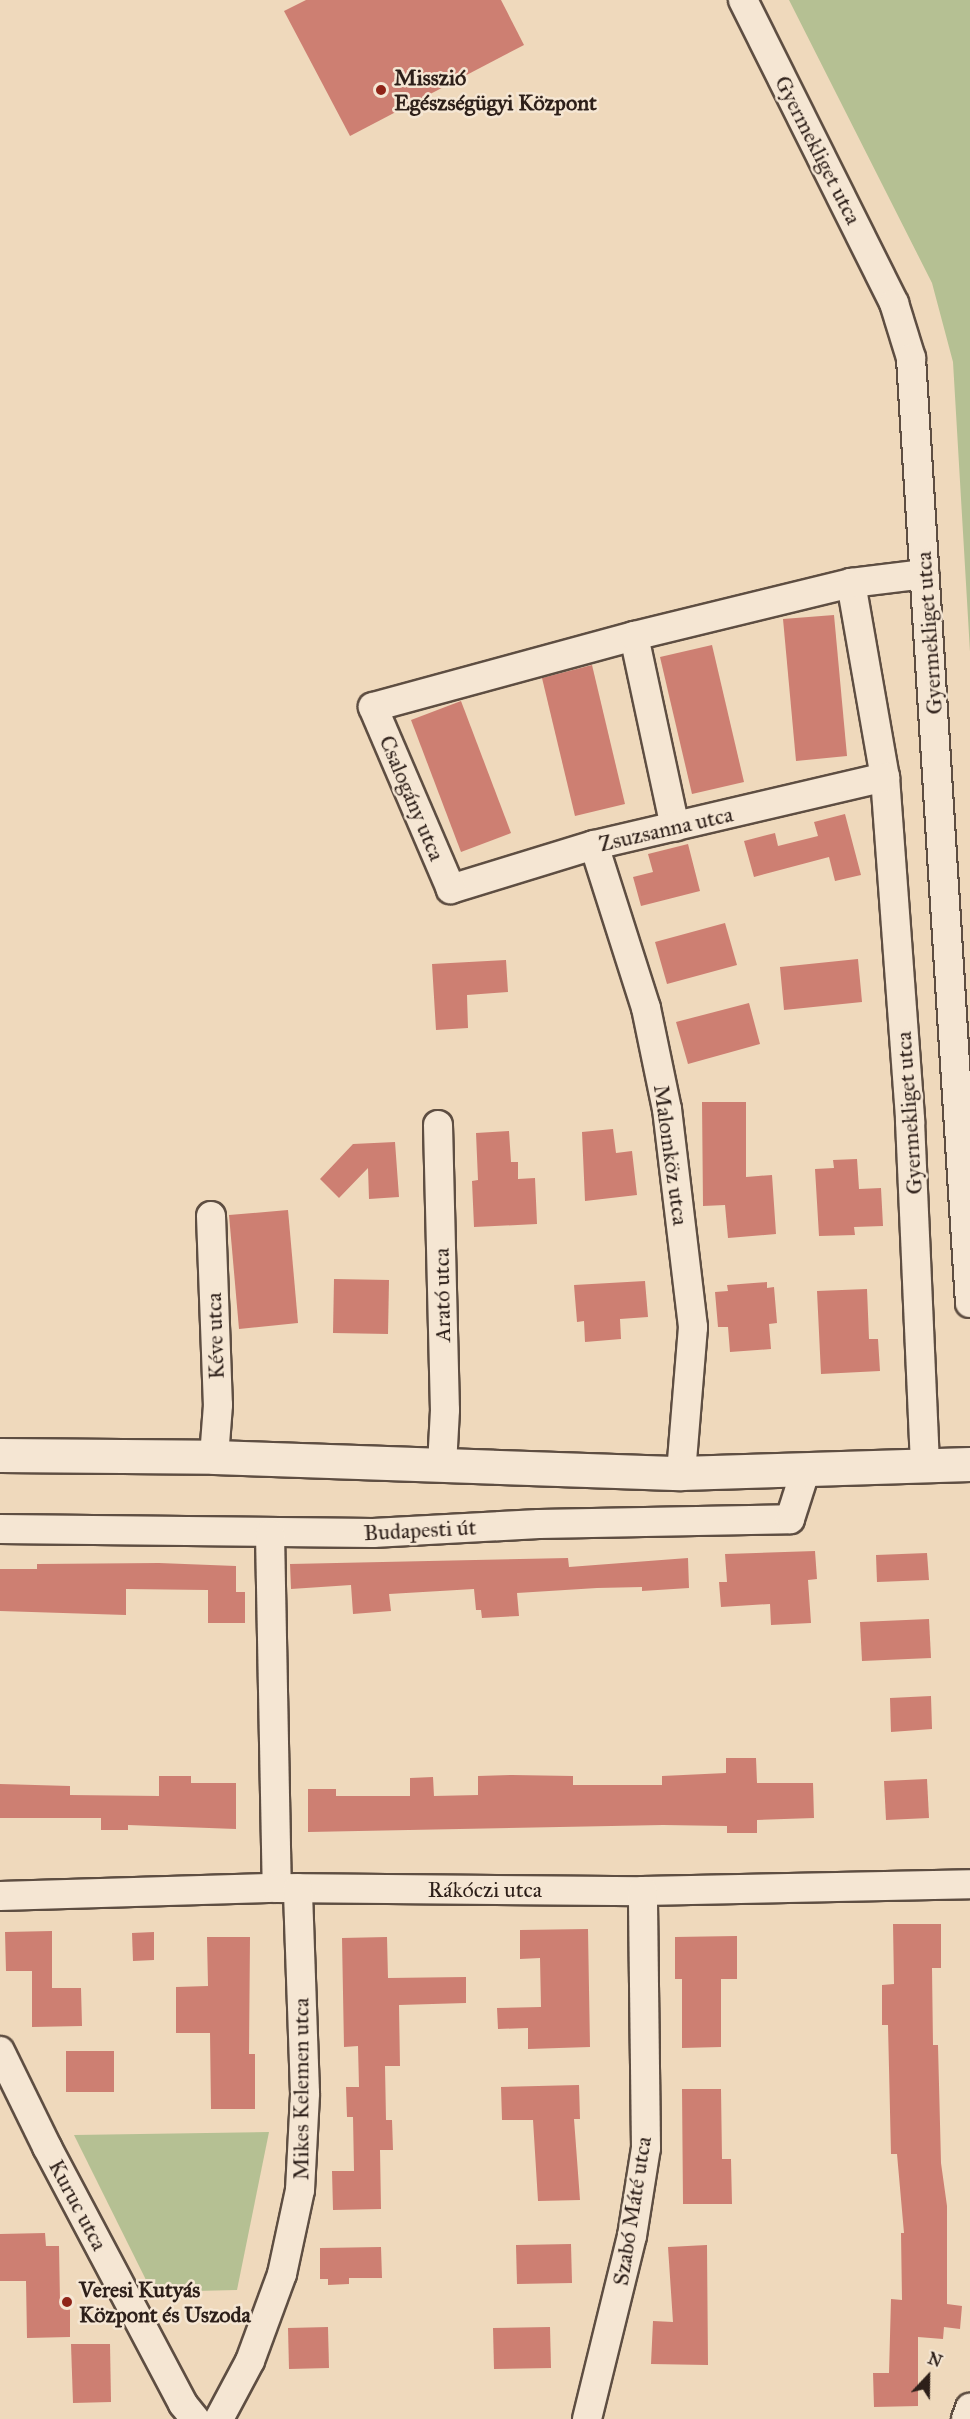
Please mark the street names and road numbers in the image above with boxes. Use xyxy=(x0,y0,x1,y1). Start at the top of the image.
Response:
street label: Gyermekliget utca xyxy=(769,71,867,229)
street label: Gyermekliget utca xyxy=(910,551,948,715)
street label: Csalogány utca xyxy=(374,731,450,865)
street label: Zsuzsanna utca xyxy=(596,801,736,857)
street label: Gyermekliget utca xyxy=(890,1031,928,1195)
street label: Malomköz utca xyxy=(648,1083,694,1227)
street label: Arató utca xyxy=(428,1248,456,1342)
street label: Kéve utca xyxy=(200,1292,230,1380)
street label: Budapesti út xyxy=(363,1514,477,1546)
street label: Rákóczi utca xyxy=(428,1877,542,1903)
street label: Mikes Kelemen utca xyxy=(288,1998,314,2180)
street label: Szabó Máté utca xyxy=(607,2135,657,2287)
street label: Kuruc utca xyxy=(43,2155,113,2255)

